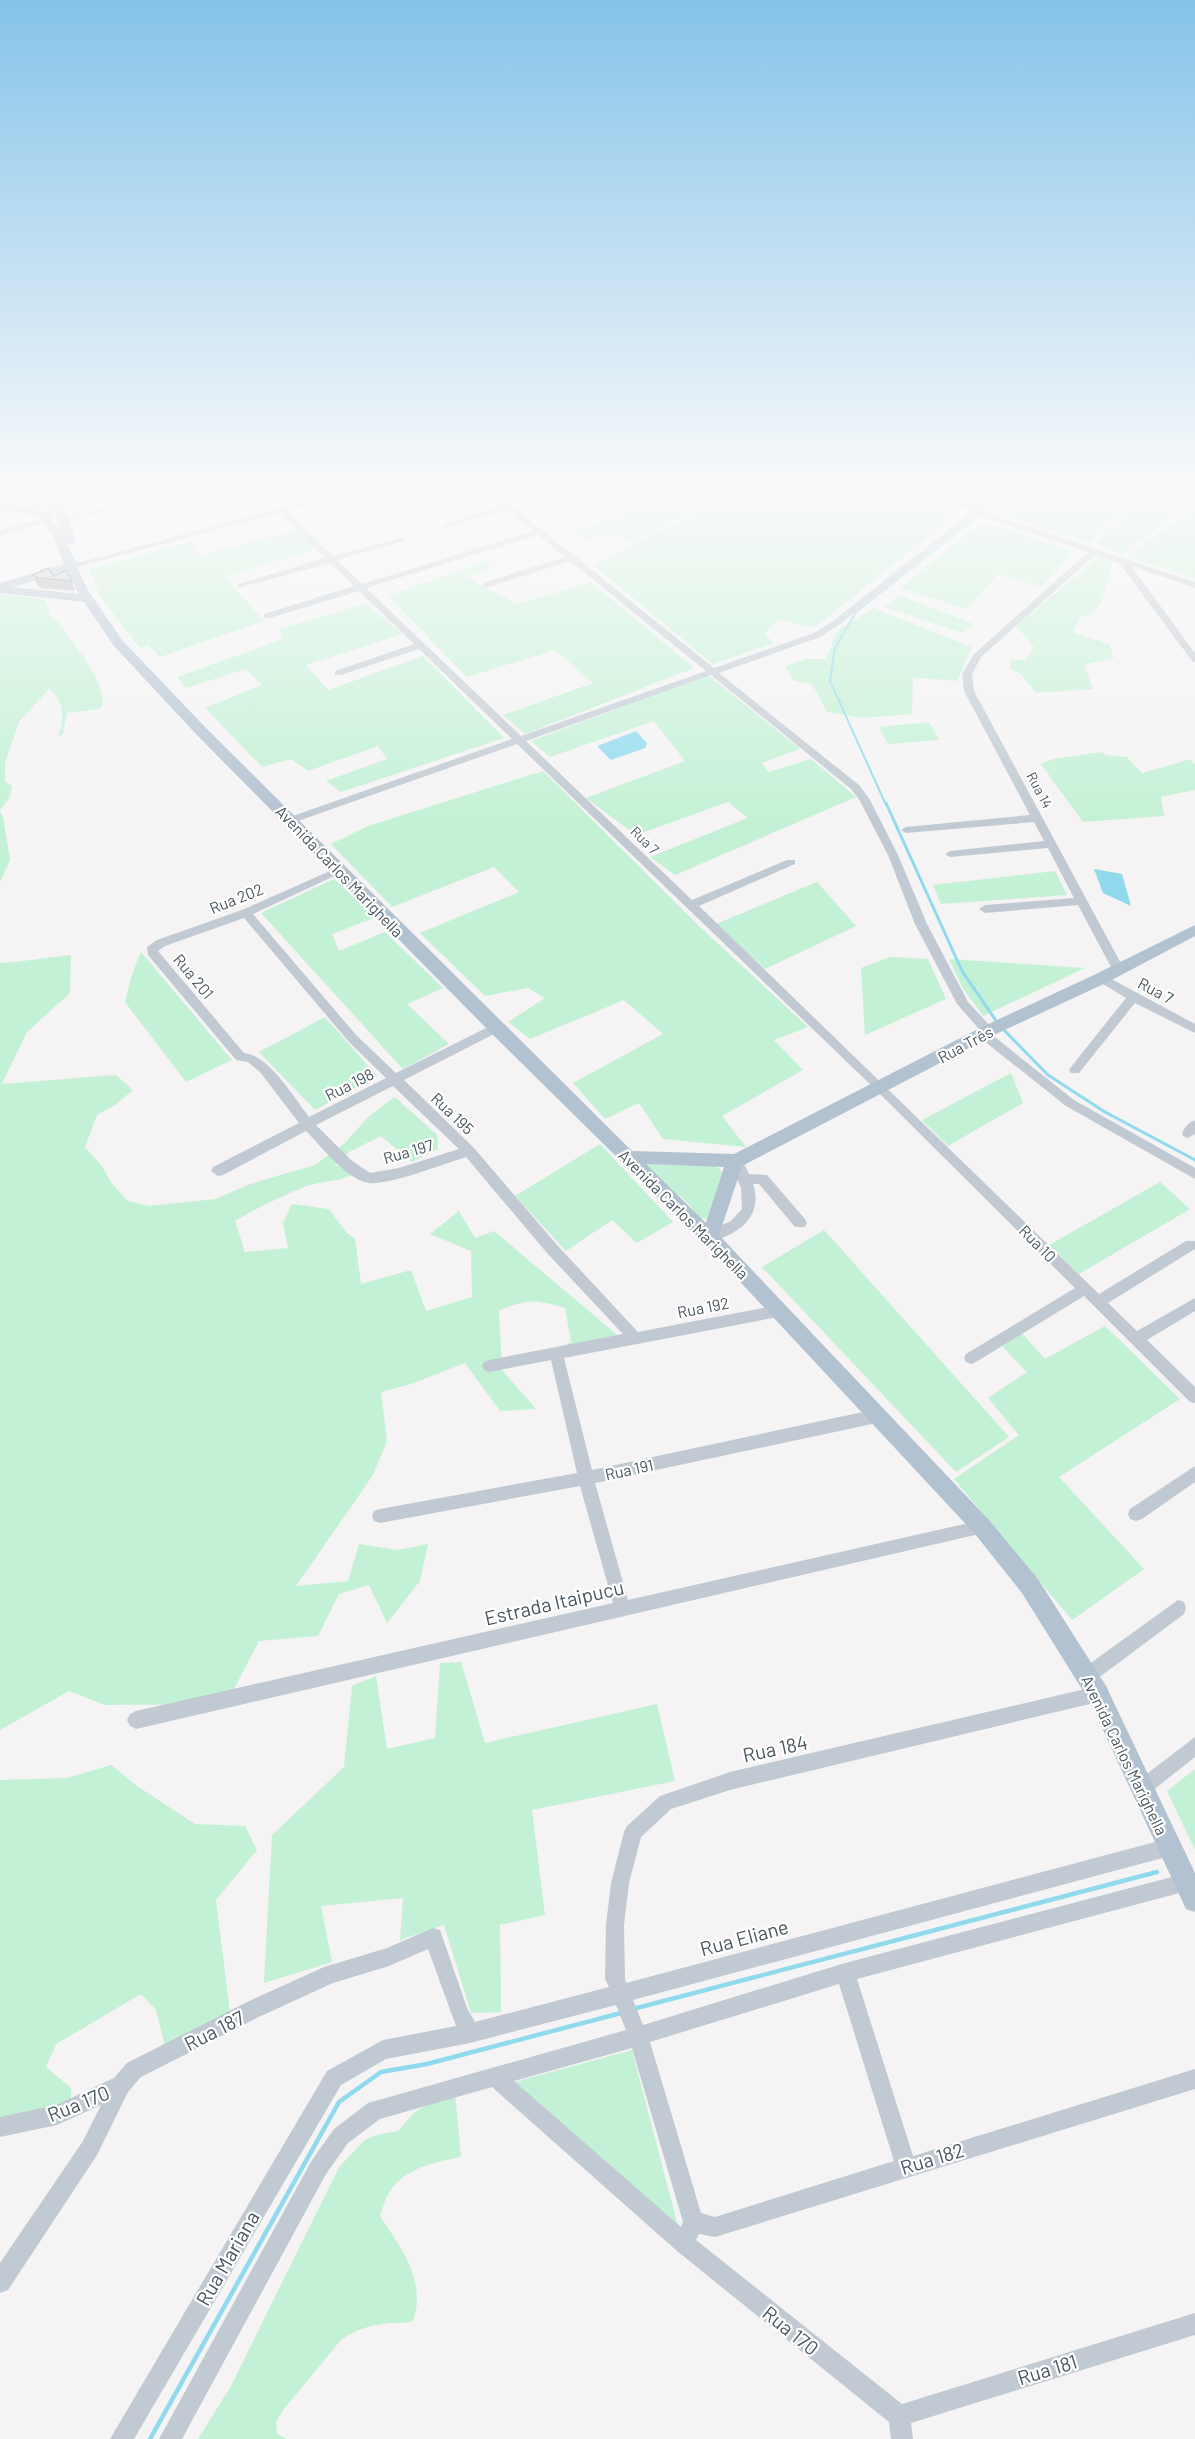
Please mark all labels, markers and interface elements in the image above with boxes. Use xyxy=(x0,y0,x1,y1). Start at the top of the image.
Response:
street label: Rua 14 xyxy=(1023,769,1057,811)
street label: Avenida Carlos Marighella xyxy=(272,801,408,941)
street label: Rua 7 xyxy=(627,823,663,858)
street label: Rua 202 xyxy=(207,879,265,917)
street label: Rua 201 xyxy=(170,950,218,1002)
street label: Rua 7 xyxy=(1135,973,1177,1007)
street label: Rua Três xyxy=(934,1022,996,1066)
street label: Rua 198 xyxy=(322,1064,376,1104)
street label: Rua 195 xyxy=(428,1088,478,1138)
street label: Rua 197 xyxy=(381,1135,436,1167)
street label: Avenida Carlos Marighella xyxy=(615,1145,753,1283)
street label: Rua 10 xyxy=(1016,1221,1060,1265)
street label: Rua 192 xyxy=(676,1293,730,1321)
street label: Rua 191 xyxy=(603,1455,655,1483)
street label: Estrada Itaipucu xyxy=(482,1574,626,1630)
street label: Avenida Carlos Marighella xyxy=(1078,1672,1172,1838)
street label: Rua 184 xyxy=(740,1729,810,1767)
street label: Rua Eliane xyxy=(697,1914,791,1960)
street label: Rua 187 xyxy=(180,2005,248,2055)
street label: Rua 170 xyxy=(43,2080,113,2126)
street label: Rua 182 xyxy=(897,2137,967,2179)
street label: Rua Mariana xyxy=(190,2206,264,2310)
street label: Rua 170 xyxy=(758,2300,824,2360)
street label: Rua 181 xyxy=(1014,2349,1080,2389)

